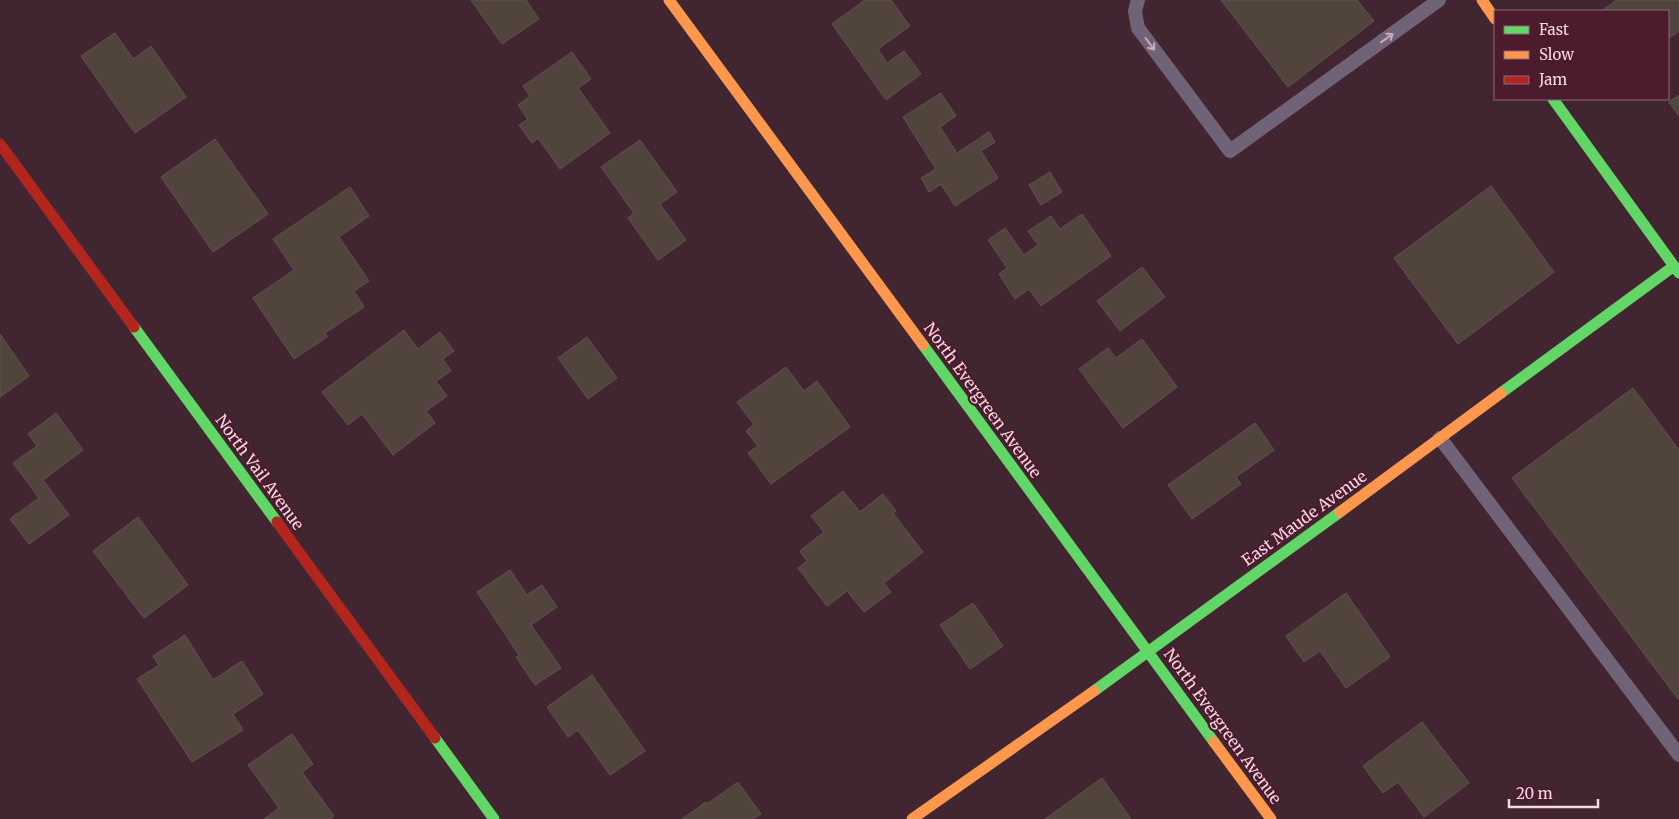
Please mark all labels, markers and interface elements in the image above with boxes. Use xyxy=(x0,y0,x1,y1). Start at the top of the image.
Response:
legend xyxy=(1494,10,1669,100)
text: Fast xyxy=(1539,20,1569,39)
one-way arrow xyxy=(1380,33,1394,43)
one-way arrow xyxy=(1145,37,1156,50)
text: Slow xyxy=(1539,45,1574,64)
text: Jam xyxy=(1538,70,1567,89)
street label: North Evergreen Avenue xyxy=(920,318,1046,482)
street label: North Vail Avenue xyxy=(211,410,309,534)
street label: East Maude Avenue xyxy=(1238,466,1370,570)
street label: North Evergreen Avenue xyxy=(1160,644,1286,808)
scale bar xyxy=(1509,776,1598,808)
text: 20 m xyxy=(1516,784,1553,803)

